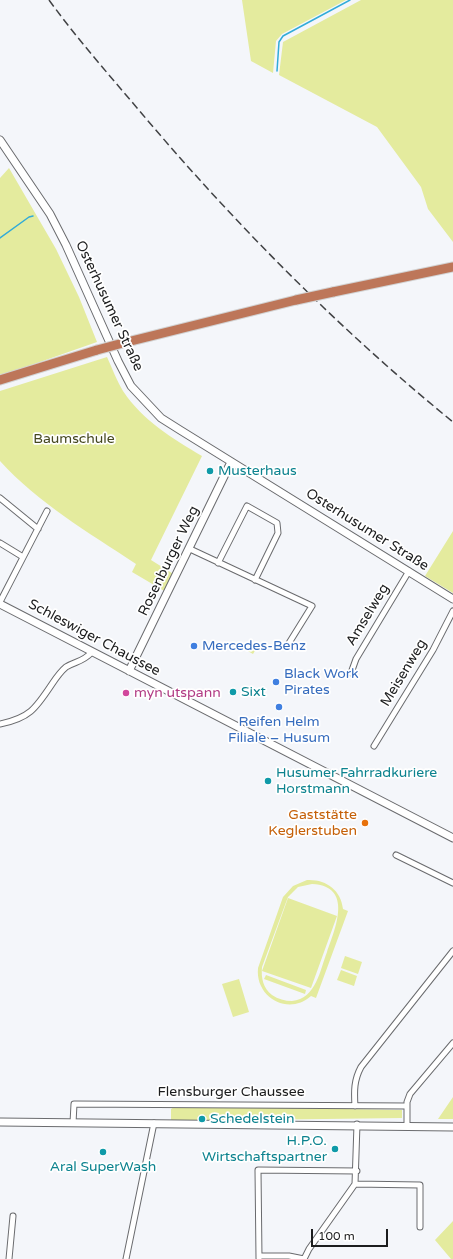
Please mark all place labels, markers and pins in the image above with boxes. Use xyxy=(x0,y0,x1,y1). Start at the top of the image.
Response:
place label: Musterhaus xyxy=(218,463,297,479)
marker: Musterhaus xyxy=(205,466,215,476)
place label: Mercedes-Benz xyxy=(202,638,306,654)
marker: Mercedes-Benz xyxy=(189,641,199,651)
place label: Black Work Pirates xyxy=(284,666,359,698)
marker: Black Work Pirates xyxy=(271,677,281,687)
place label: Sixt xyxy=(241,684,266,700)
place label: myn utspann xyxy=(134,685,221,701)
marker: Sixt xyxy=(228,687,238,697)
marker: myn utspann xyxy=(121,688,131,698)
marker: Reifen Helm Filiale – Husum xyxy=(274,702,284,712)
place label: Reifen Helm Filiale – Husum xyxy=(228,714,330,746)
place label: Husumer Fahrradkuriere Horstmann xyxy=(276,765,437,798)
marker: Husumer Fahrradkuriere Horstmann xyxy=(263,776,273,786)
place label: Gaststätte Keglerstuben xyxy=(268,807,357,840)
marker: Gaststätte Keglerstuben xyxy=(360,818,370,828)
place label: Schedelstein xyxy=(210,1111,295,1127)
marker: Schedelstein xyxy=(197,1114,207,1124)
place label: H.P.O. Wirtschaftspartner xyxy=(202,1133,327,1166)
marker: H.P.O. Wirtschaftspartner xyxy=(330,1144,340,1154)
marker: Aral SuperWash xyxy=(98,1147,108,1157)
place label: Aral SuperWash xyxy=(50,1159,156,1175)

